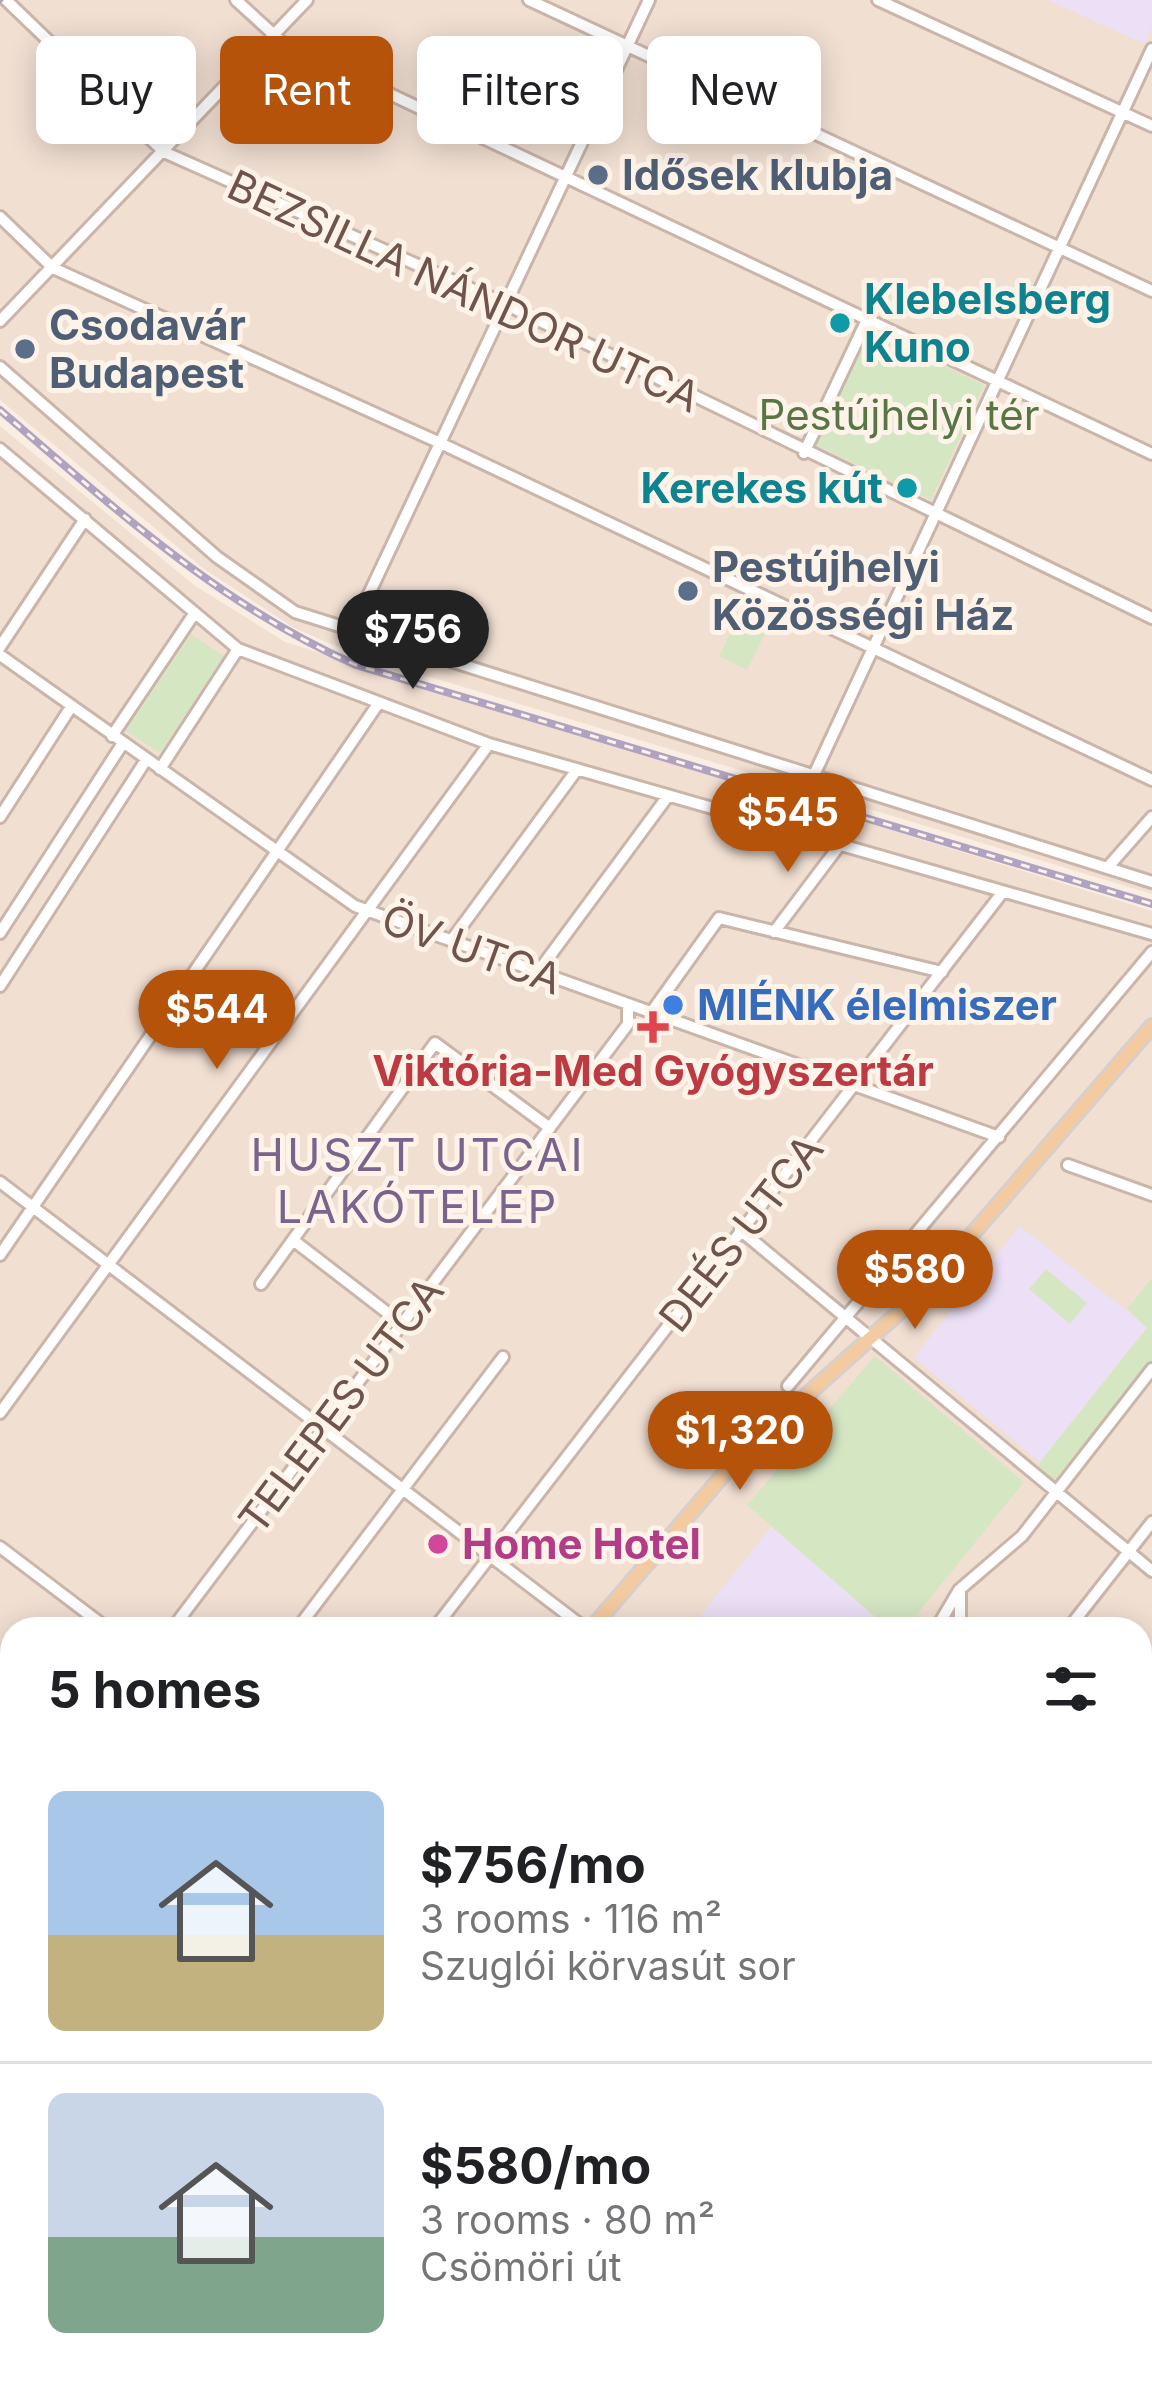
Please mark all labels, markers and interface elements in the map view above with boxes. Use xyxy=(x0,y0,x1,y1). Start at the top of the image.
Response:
chip: Buy xyxy=(36,36,196,144)
chip: Rent xyxy=(220,36,393,144)
chip: Filters xyxy=(417,36,623,144)
chip: New xyxy=(647,36,821,144)
place label: Idősek klubja xyxy=(622,149,893,200)
street label: BEZSILLA NÁNDOR UTCA xyxy=(220,159,708,423)
marker: Idősek klubja xyxy=(585,162,611,188)
place label: Klebelsberg Kuno xyxy=(864,273,1111,372)
place label: Csodavár Budapest xyxy=(49,299,246,398)
marker: Klebelsberg Kuno xyxy=(827,310,853,336)
marker: Csodavár Budapest xyxy=(12,336,38,362)
park label: Pestújhelyi tér xyxy=(759,389,1039,440)
place label: Kerekes kút xyxy=(641,462,883,513)
marker: Kerekes kút xyxy=(894,475,920,501)
place label: Pestújhelyi Közösségi Ház xyxy=(712,541,1014,640)
marker: Pestújhelyi Közösségi Ház xyxy=(675,578,701,604)
pin: $756 xyxy=(342,590,484,692)
text: $756 xyxy=(364,605,462,652)
pin: $545 xyxy=(717,773,859,875)
text: $545 xyxy=(737,788,839,835)
street label: ÖV UTCA xyxy=(375,893,569,1005)
pin: $544 xyxy=(146,970,288,1072)
place label: MIÉNK élelmiszer xyxy=(697,979,1057,1030)
text: $544 xyxy=(165,985,269,1032)
marker: MIÉNK élelmiszer xyxy=(660,992,686,1018)
marker: Viktória-Med Gyógyszertár xyxy=(640,1014,666,1040)
place label: Viktória-Med Gyógyszertár xyxy=(372,1045,934,1096)
street label: DEÉS UTCA xyxy=(648,1124,833,1341)
district label: HUSZT UTCAI LAKÓTELEP xyxy=(250,1127,586,1234)
pin: $580 xyxy=(844,1230,986,1332)
text: $580 xyxy=(864,1245,966,1292)
street label: TELEPES UTCA xyxy=(228,1266,454,1543)
pin: $1,320 xyxy=(642,1391,838,1493)
text: $1,320 xyxy=(675,1406,805,1453)
place label: Home Hotel xyxy=(462,1518,701,1569)
marker: Home Hotel xyxy=(425,1531,451,1557)
icon: filters xyxy=(1038,1656,1104,1722)
text: 5 homes xyxy=(48,1659,261,1720)
text: $756/mo xyxy=(420,1834,646,1895)
icon: home xyxy=(144,1839,288,1983)
text: 3 rooms · 116 m² xyxy=(420,1895,722,1942)
text: Szuglói körvasút sor xyxy=(420,1942,796,1989)
text: $580/mo xyxy=(420,2135,651,2196)
icon: home xyxy=(144,2141,288,2285)
text: 3 rooms · 80 m² xyxy=(420,2196,715,2243)
text: Csömöri út xyxy=(420,2243,622,2290)

